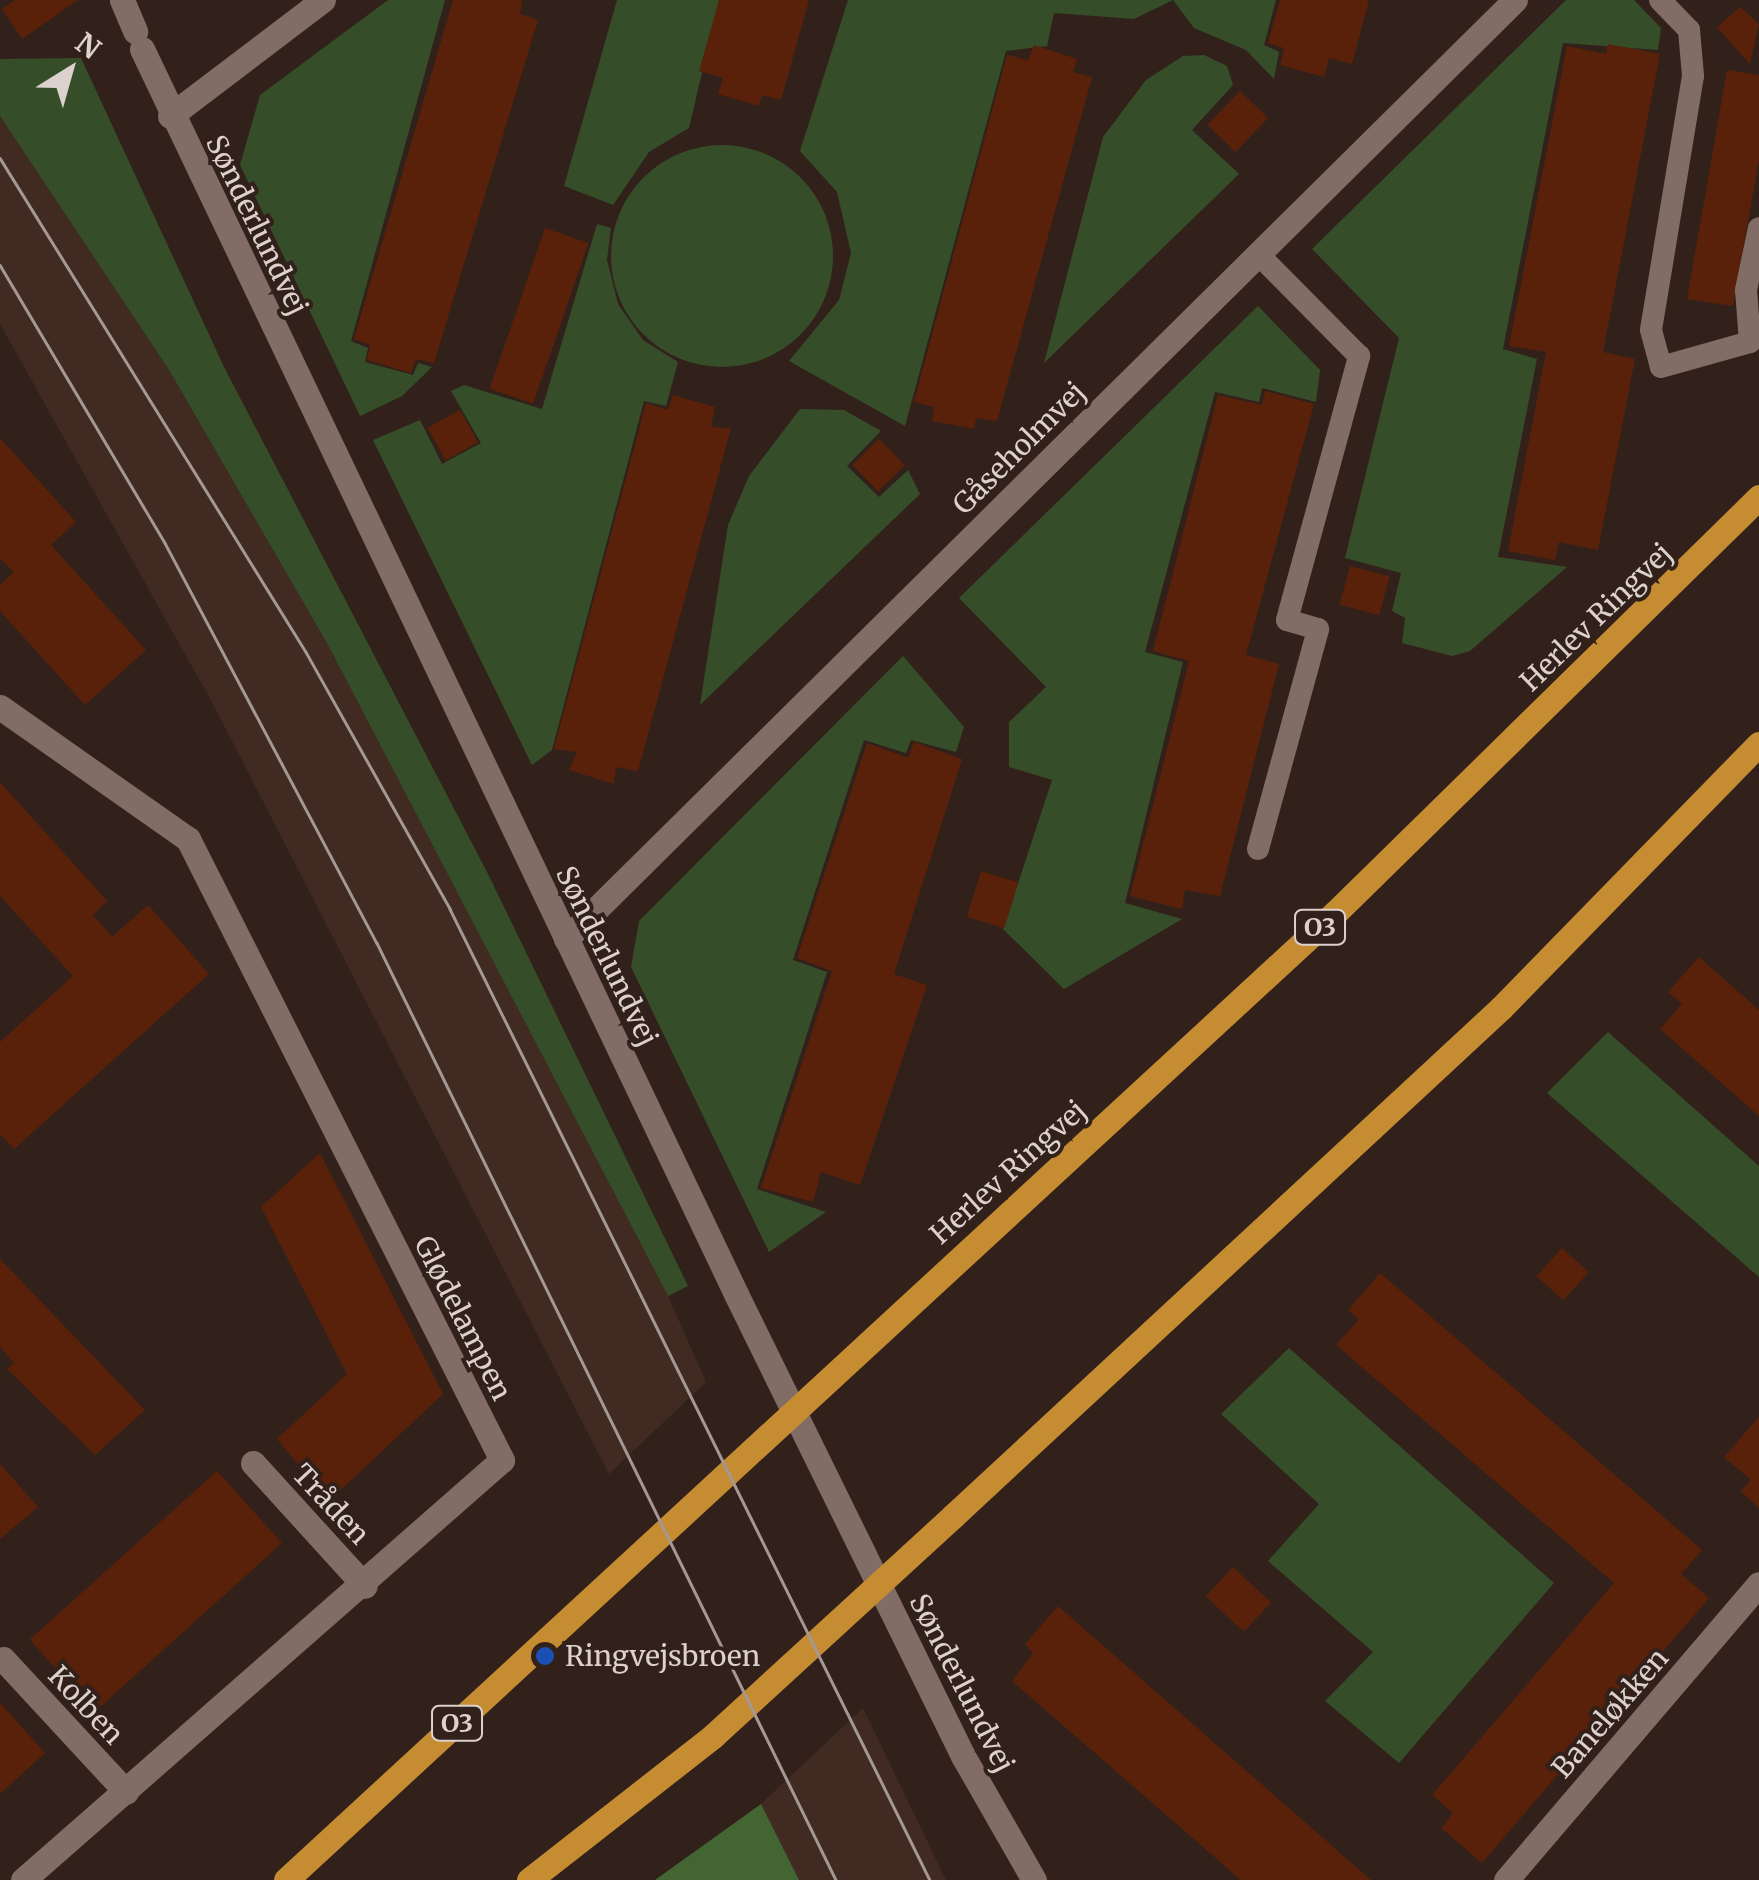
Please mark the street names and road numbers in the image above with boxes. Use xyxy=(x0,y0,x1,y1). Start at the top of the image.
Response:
street label: Sønderlundvej xyxy=(199,130,315,320)
street label: Gåseholmvej xyxy=(946,375,1092,521)
street label: Herlev Ringvej xyxy=(1513,536,1679,698)
street label: Sønderlundvej xyxy=(549,861,665,1051)
road number: O3 xyxy=(1292,907,1348,947)
street label: Herlev Ringvej xyxy=(923,1093,1093,1251)
street label: Glødelampen xyxy=(407,1230,519,1406)
street label: Tråden xyxy=(286,1457,376,1551)
street label: Sønderlundvej xyxy=(903,1588,1021,1778)
street label: Baneløkken xyxy=(1545,1642,1675,1784)
street label: Kolben xyxy=(41,1659,131,1751)
road number: O3 xyxy=(430,1703,484,1743)

